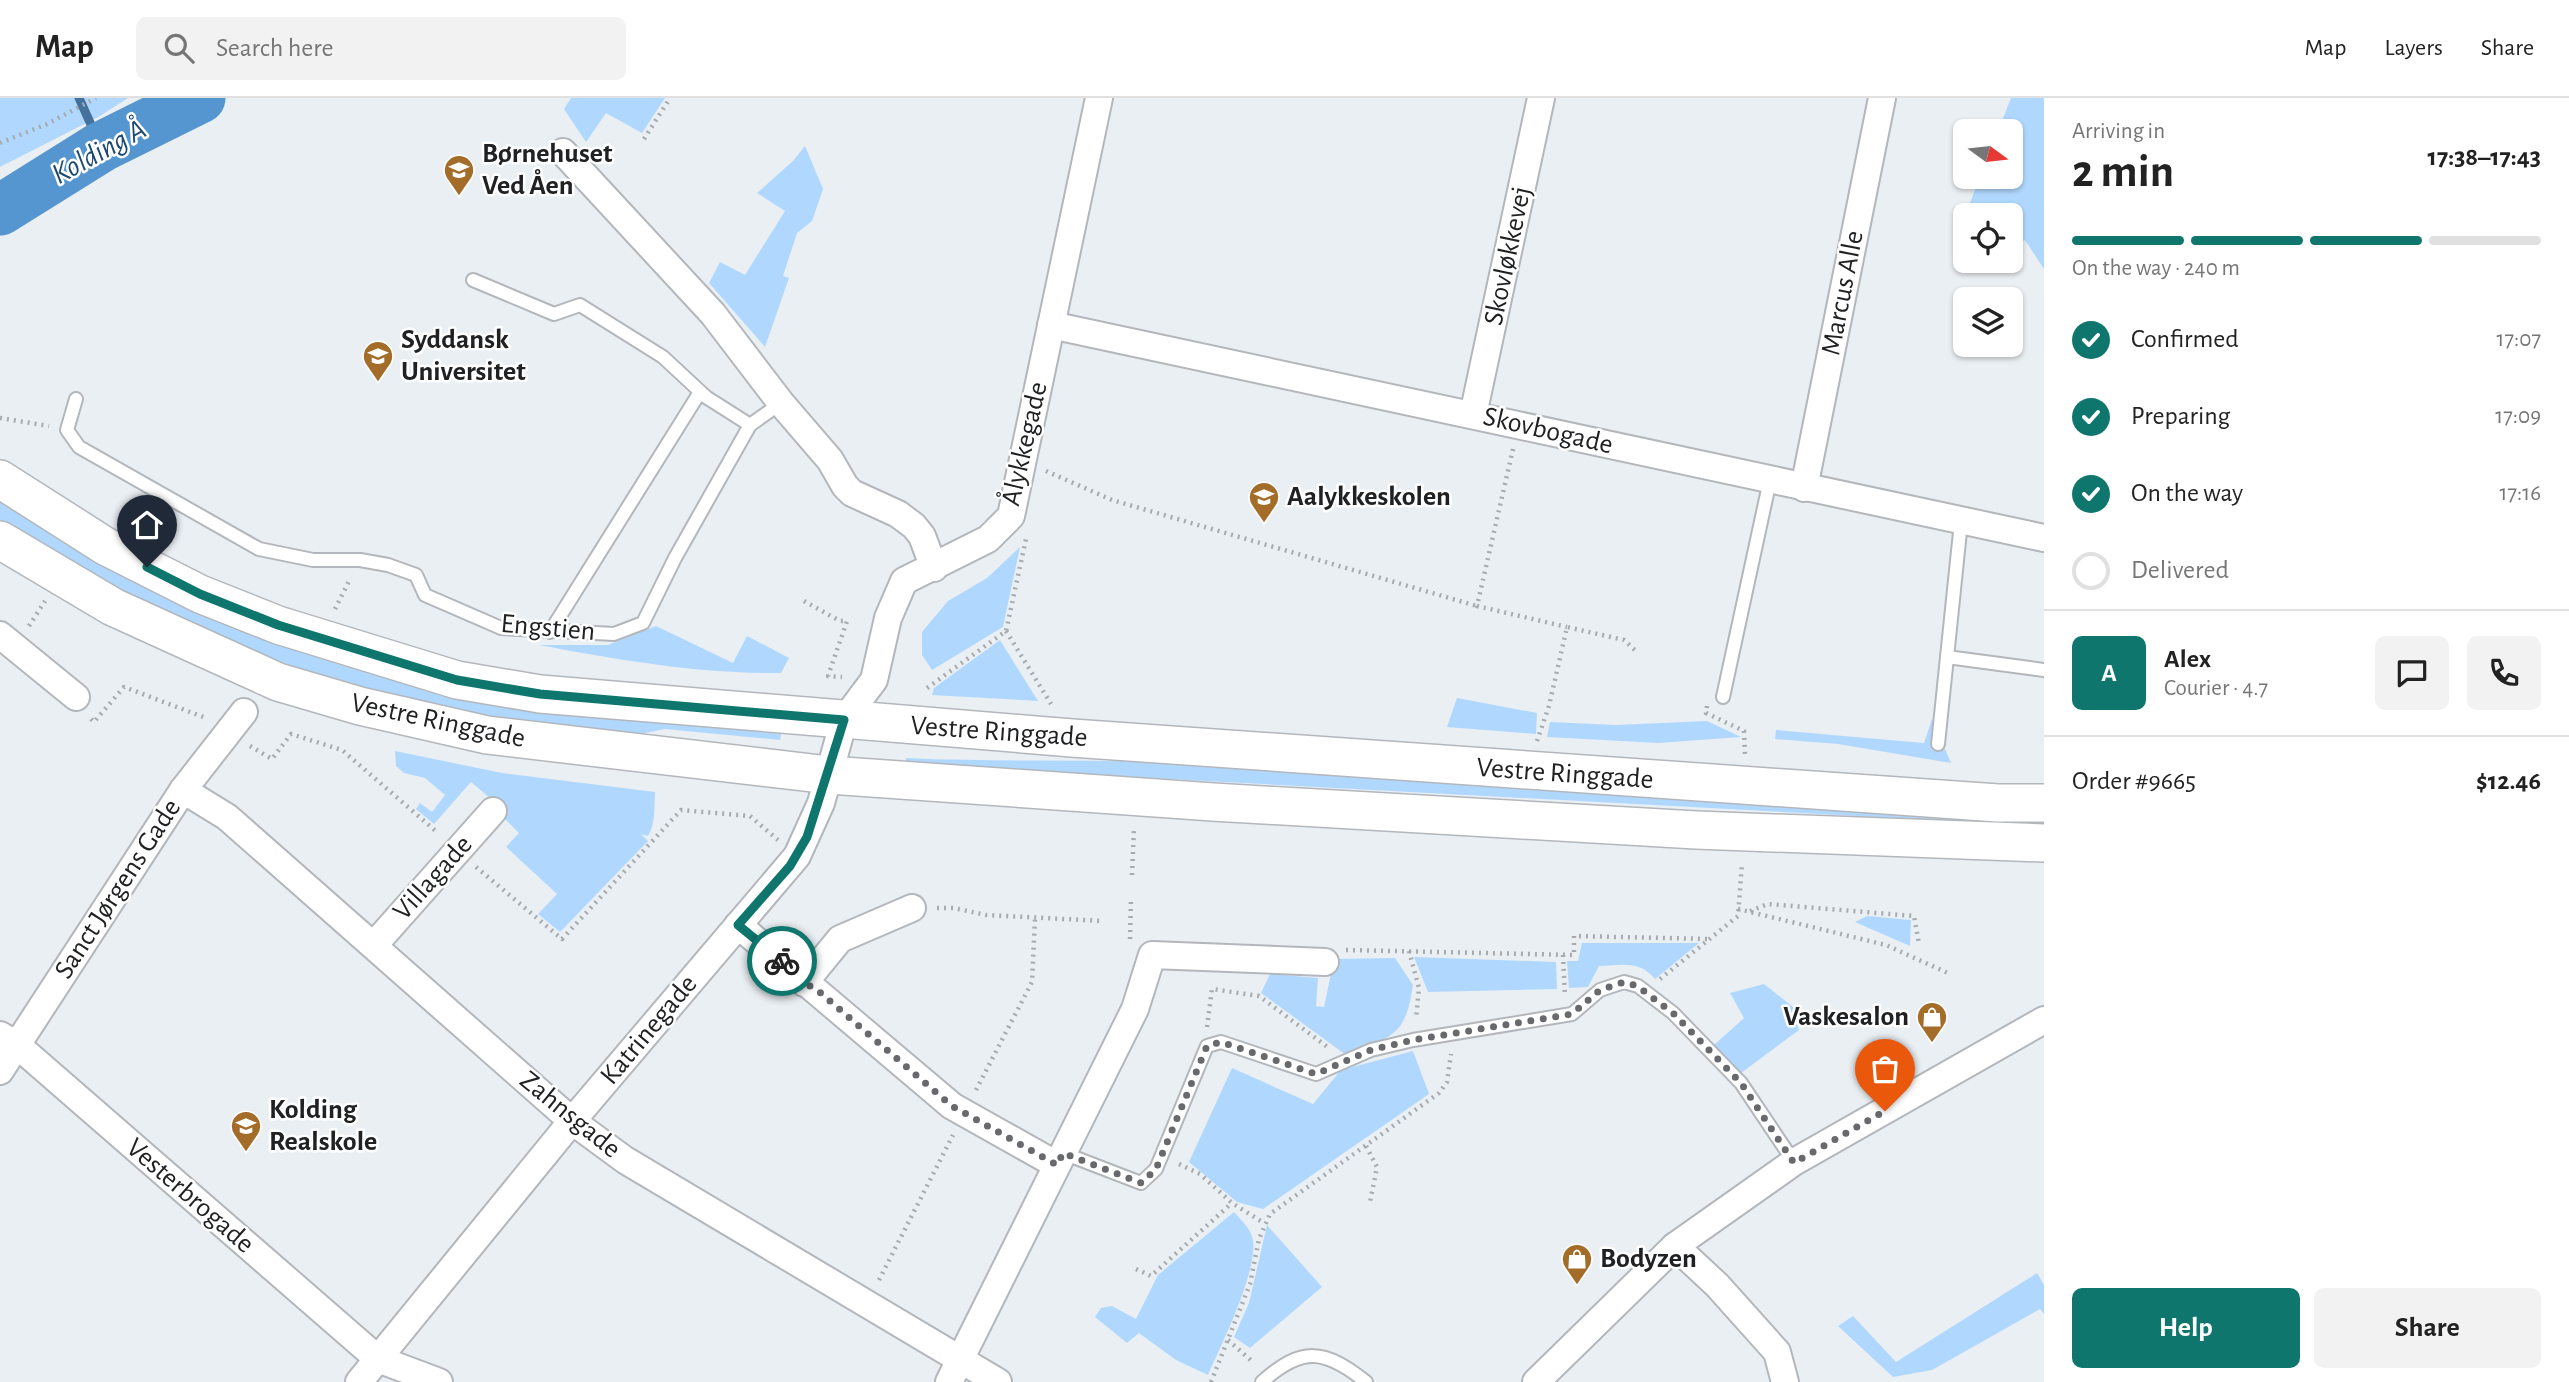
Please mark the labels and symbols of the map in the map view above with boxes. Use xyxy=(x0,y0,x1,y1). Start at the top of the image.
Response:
water label: Kolding Å xyxy=(46,112,151,190)
north arrow xyxy=(1953,119,2023,189)
place label: Børnehuset Ved Åen xyxy=(482,140,613,200)
school or university icon: Børnehuset Ved Åen xyxy=(442,153,476,197)
street label: Skovløkkevej xyxy=(1480,184,1536,328)
street label: Marcus Alle xyxy=(1817,228,1869,358)
place label: Syddansk Universitet xyxy=(401,326,526,386)
school or university icon: Syddansk Universitet xyxy=(361,339,395,383)
street label: Ålykkegade xyxy=(994,379,1053,509)
street label: Skovbogade xyxy=(1480,402,1616,460)
school or university icon: Aalykkeskolen xyxy=(1247,480,1281,524)
place label: Aalykkeskolen xyxy=(1287,483,1451,511)
pin xyxy=(117,495,177,567)
street label: Engstien xyxy=(500,610,596,646)
street label: Vestre Ringgade xyxy=(348,689,528,753)
street label: Vestre Ringgade xyxy=(910,712,1088,752)
street label: Vestre Ringgade xyxy=(1476,754,1654,794)
street label: Sanct Jørgens Gade xyxy=(50,794,186,984)
street label: Villagade xyxy=(388,830,478,926)
courier xyxy=(747,926,817,996)
street label: Katrinegade xyxy=(595,970,703,1090)
shop icon: Vaskesalon xyxy=(1915,1000,1949,1044)
place label: Vaskesalon xyxy=(1783,1003,1909,1031)
pin xyxy=(1855,1039,1915,1111)
street label: Zahnsgade xyxy=(514,1066,626,1164)
place label: Kolding Realskole xyxy=(269,1096,377,1156)
school or university icon: Kolding Realskole xyxy=(229,1109,263,1153)
street label: Vesterbrogade xyxy=(121,1133,259,1259)
shop icon: Bodyzen xyxy=(1560,1242,1594,1286)
place label: Bodyzen xyxy=(1600,1245,1697,1273)

